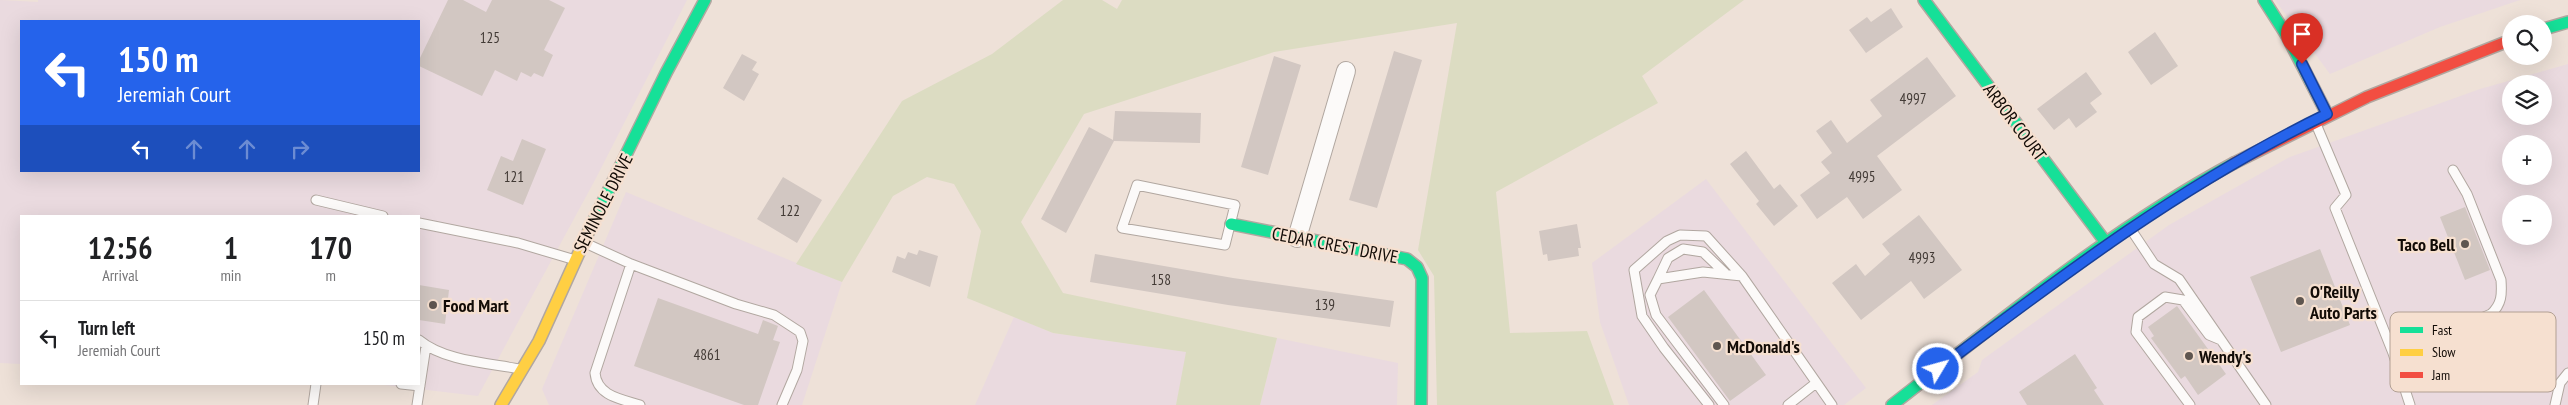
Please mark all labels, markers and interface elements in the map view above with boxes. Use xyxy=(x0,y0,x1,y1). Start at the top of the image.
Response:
pin xyxy=(2281,13,2323,64)
map controls xyxy=(2502,15,2552,245)
button: search xyxy=(2502,15,2552,65)
icon: arrive xyxy=(2288,20,2316,48)
house number: 125 xyxy=(480,28,500,47)
text: 150 m xyxy=(118,36,199,82)
icon: left xyxy=(35,40,100,105)
button: layers xyxy=(2502,75,2552,125)
street label: ARBOR COURT xyxy=(1978,79,2052,165)
text: Jeremiah Court xyxy=(118,80,231,108)
house number: 4997 xyxy=(1899,89,1927,108)
icon: left xyxy=(127,135,155,163)
icon: ahead xyxy=(180,135,208,163)
icon: ahead xyxy=(233,135,261,163)
icon: right xyxy=(286,135,314,163)
button: + xyxy=(2502,135,2552,185)
street label: SEMINOLE DRIVE xyxy=(568,150,638,256)
house number: 121 xyxy=(504,167,524,186)
house number: 4995 xyxy=(1848,167,1876,186)
button: − xyxy=(2502,195,2552,245)
house number: 122 xyxy=(780,201,800,220)
street label: CEDAR CREST DRIVE xyxy=(1270,222,1400,268)
text: 12:56 xyxy=(88,228,153,267)
text: 1 xyxy=(224,228,238,267)
text: 170 xyxy=(309,228,352,267)
place label: Taco Bell xyxy=(2398,233,2456,256)
marker: Taco Bell xyxy=(2459,238,2471,250)
house number: 4993 xyxy=(1908,248,1936,267)
text: Arrival xyxy=(102,265,138,285)
text: min xyxy=(220,265,241,285)
text: m xyxy=(325,265,336,285)
house number: 158 xyxy=(1151,270,1171,289)
place label: O'Reilly Auto Parts xyxy=(2309,280,2377,324)
place label: Food Mart xyxy=(443,294,509,317)
house number: 139 xyxy=(1315,295,1335,314)
marker: O'Reilly Auto Parts xyxy=(2294,295,2306,307)
marker: Food Mart xyxy=(427,299,439,311)
legend xyxy=(2390,312,2556,392)
text: Turn left xyxy=(78,316,135,340)
text: Fast xyxy=(2432,321,2452,339)
icon: left xyxy=(35,324,63,352)
text: 150 m xyxy=(363,326,405,350)
place label: McDonald's xyxy=(1727,335,1800,358)
text: Jeremiah Court xyxy=(78,340,160,360)
marker: McDonald's xyxy=(1711,340,1723,352)
position arrow xyxy=(1911,342,1963,394)
text: Slow xyxy=(2432,343,2456,361)
house number: 4861 xyxy=(693,345,721,364)
place label: Wendy's xyxy=(2198,345,2251,368)
marker: Wendy's xyxy=(2183,350,2195,362)
text: Jam xyxy=(2431,366,2450,384)

